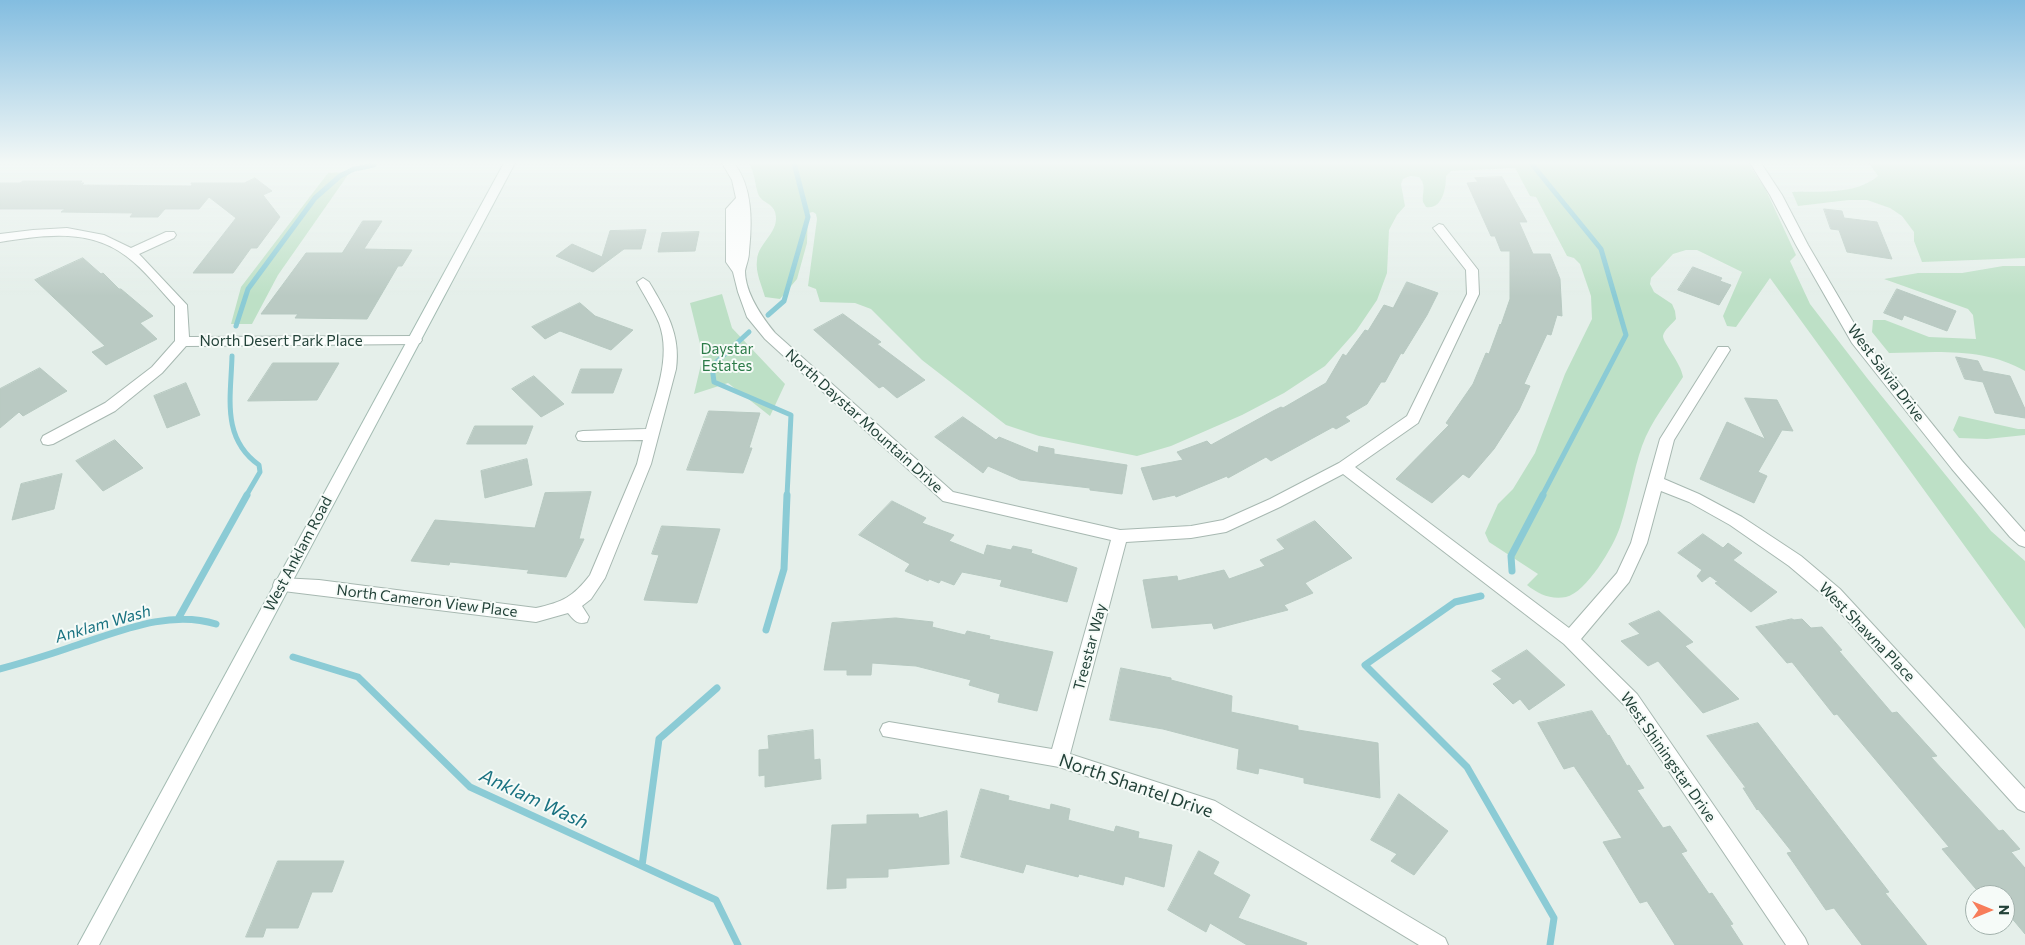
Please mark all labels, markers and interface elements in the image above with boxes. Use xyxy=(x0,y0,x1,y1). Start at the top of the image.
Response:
street label: West Salvia Drive xyxy=(1844,321,1928,425)
street label: North Desert Park Place xyxy=(199,332,363,350)
park label: Daystar Estates xyxy=(700,340,754,375)
street label: North Daystar Mountain Drive xyxy=(782,345,946,497)
street label: West Anklam Road xyxy=(260,493,336,615)
street label: West Shawna Place xyxy=(1815,579,1919,685)
street label: North Cameron View Place xyxy=(335,581,519,621)
water label: Anklam Wash xyxy=(53,601,153,647)
street label: Treestar Way xyxy=(1070,601,1110,693)
street label: West Shiningstar Drive xyxy=(1616,689,1720,825)
street label: North Shantel Drive xyxy=(1056,749,1216,823)
water label: Anklam Wash xyxy=(476,764,592,834)
north arrow xyxy=(1965,885,2015,935)
text: N xyxy=(1996,905,2013,915)

